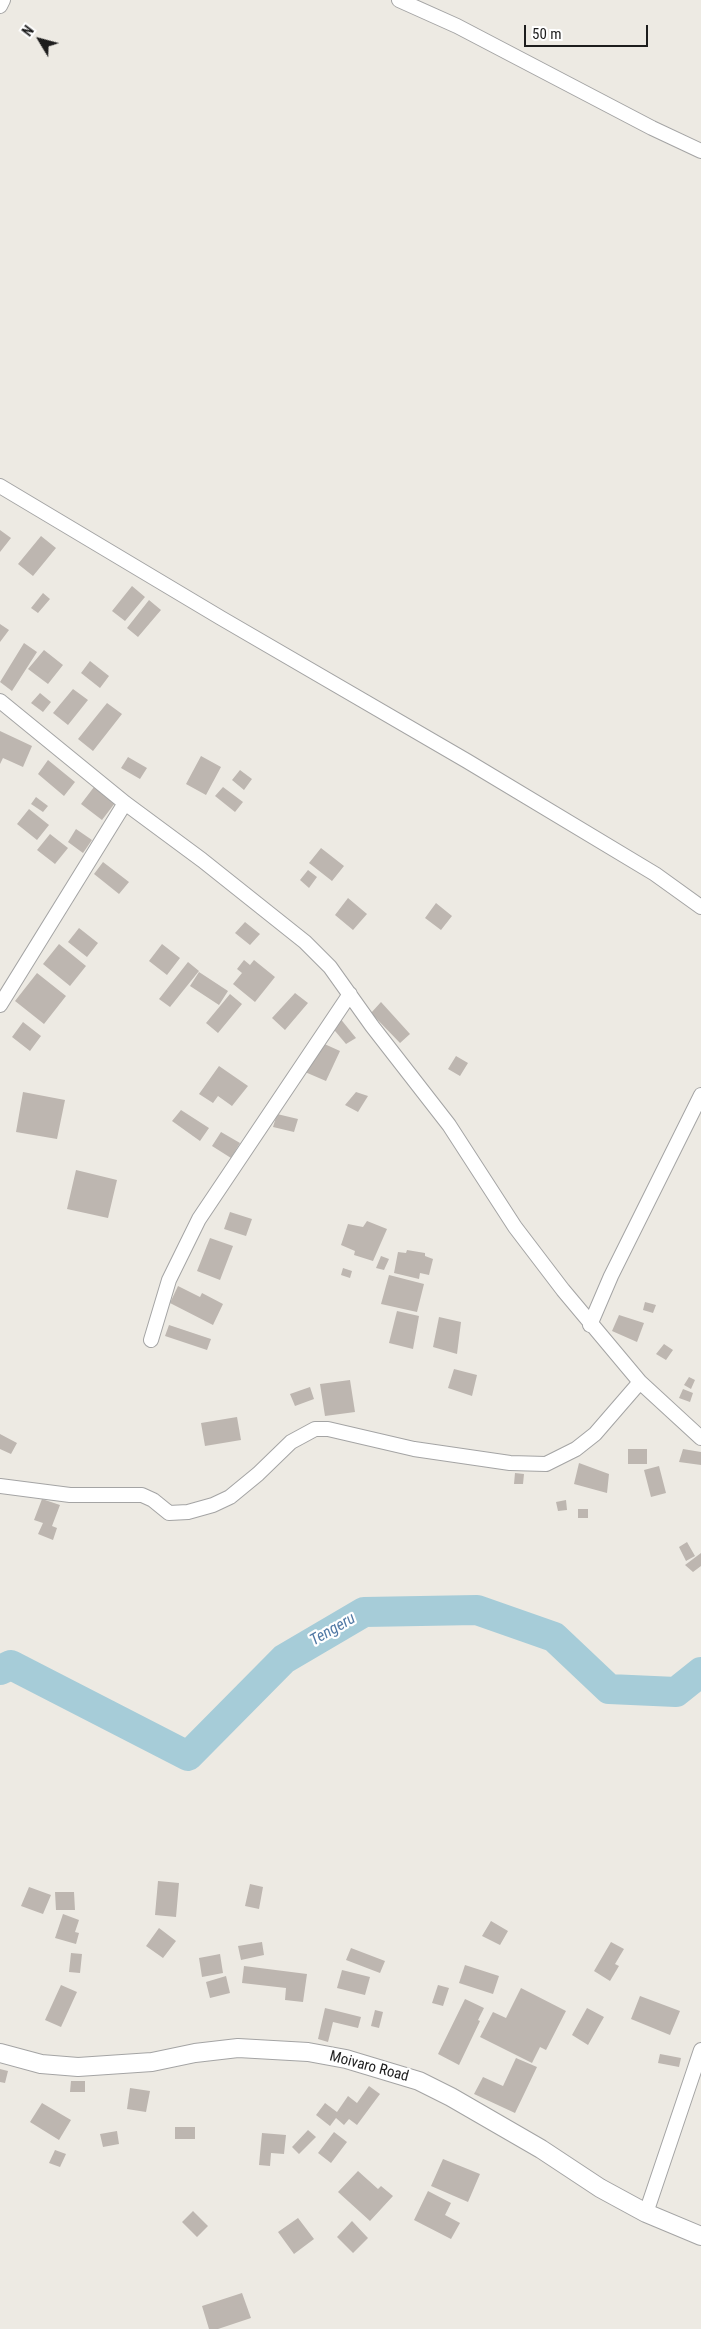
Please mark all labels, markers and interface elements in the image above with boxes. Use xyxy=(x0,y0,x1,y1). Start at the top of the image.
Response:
north arrow xyxy=(15,15,65,65)
scale bar xyxy=(526,15,650,47)
text: N xyxy=(19,23,37,39)
text: 50 m xyxy=(532,25,562,43)
water label: Tengeru xyxy=(307,1609,359,1651)
street label: Moivaro Road xyxy=(327,2048,411,2086)

